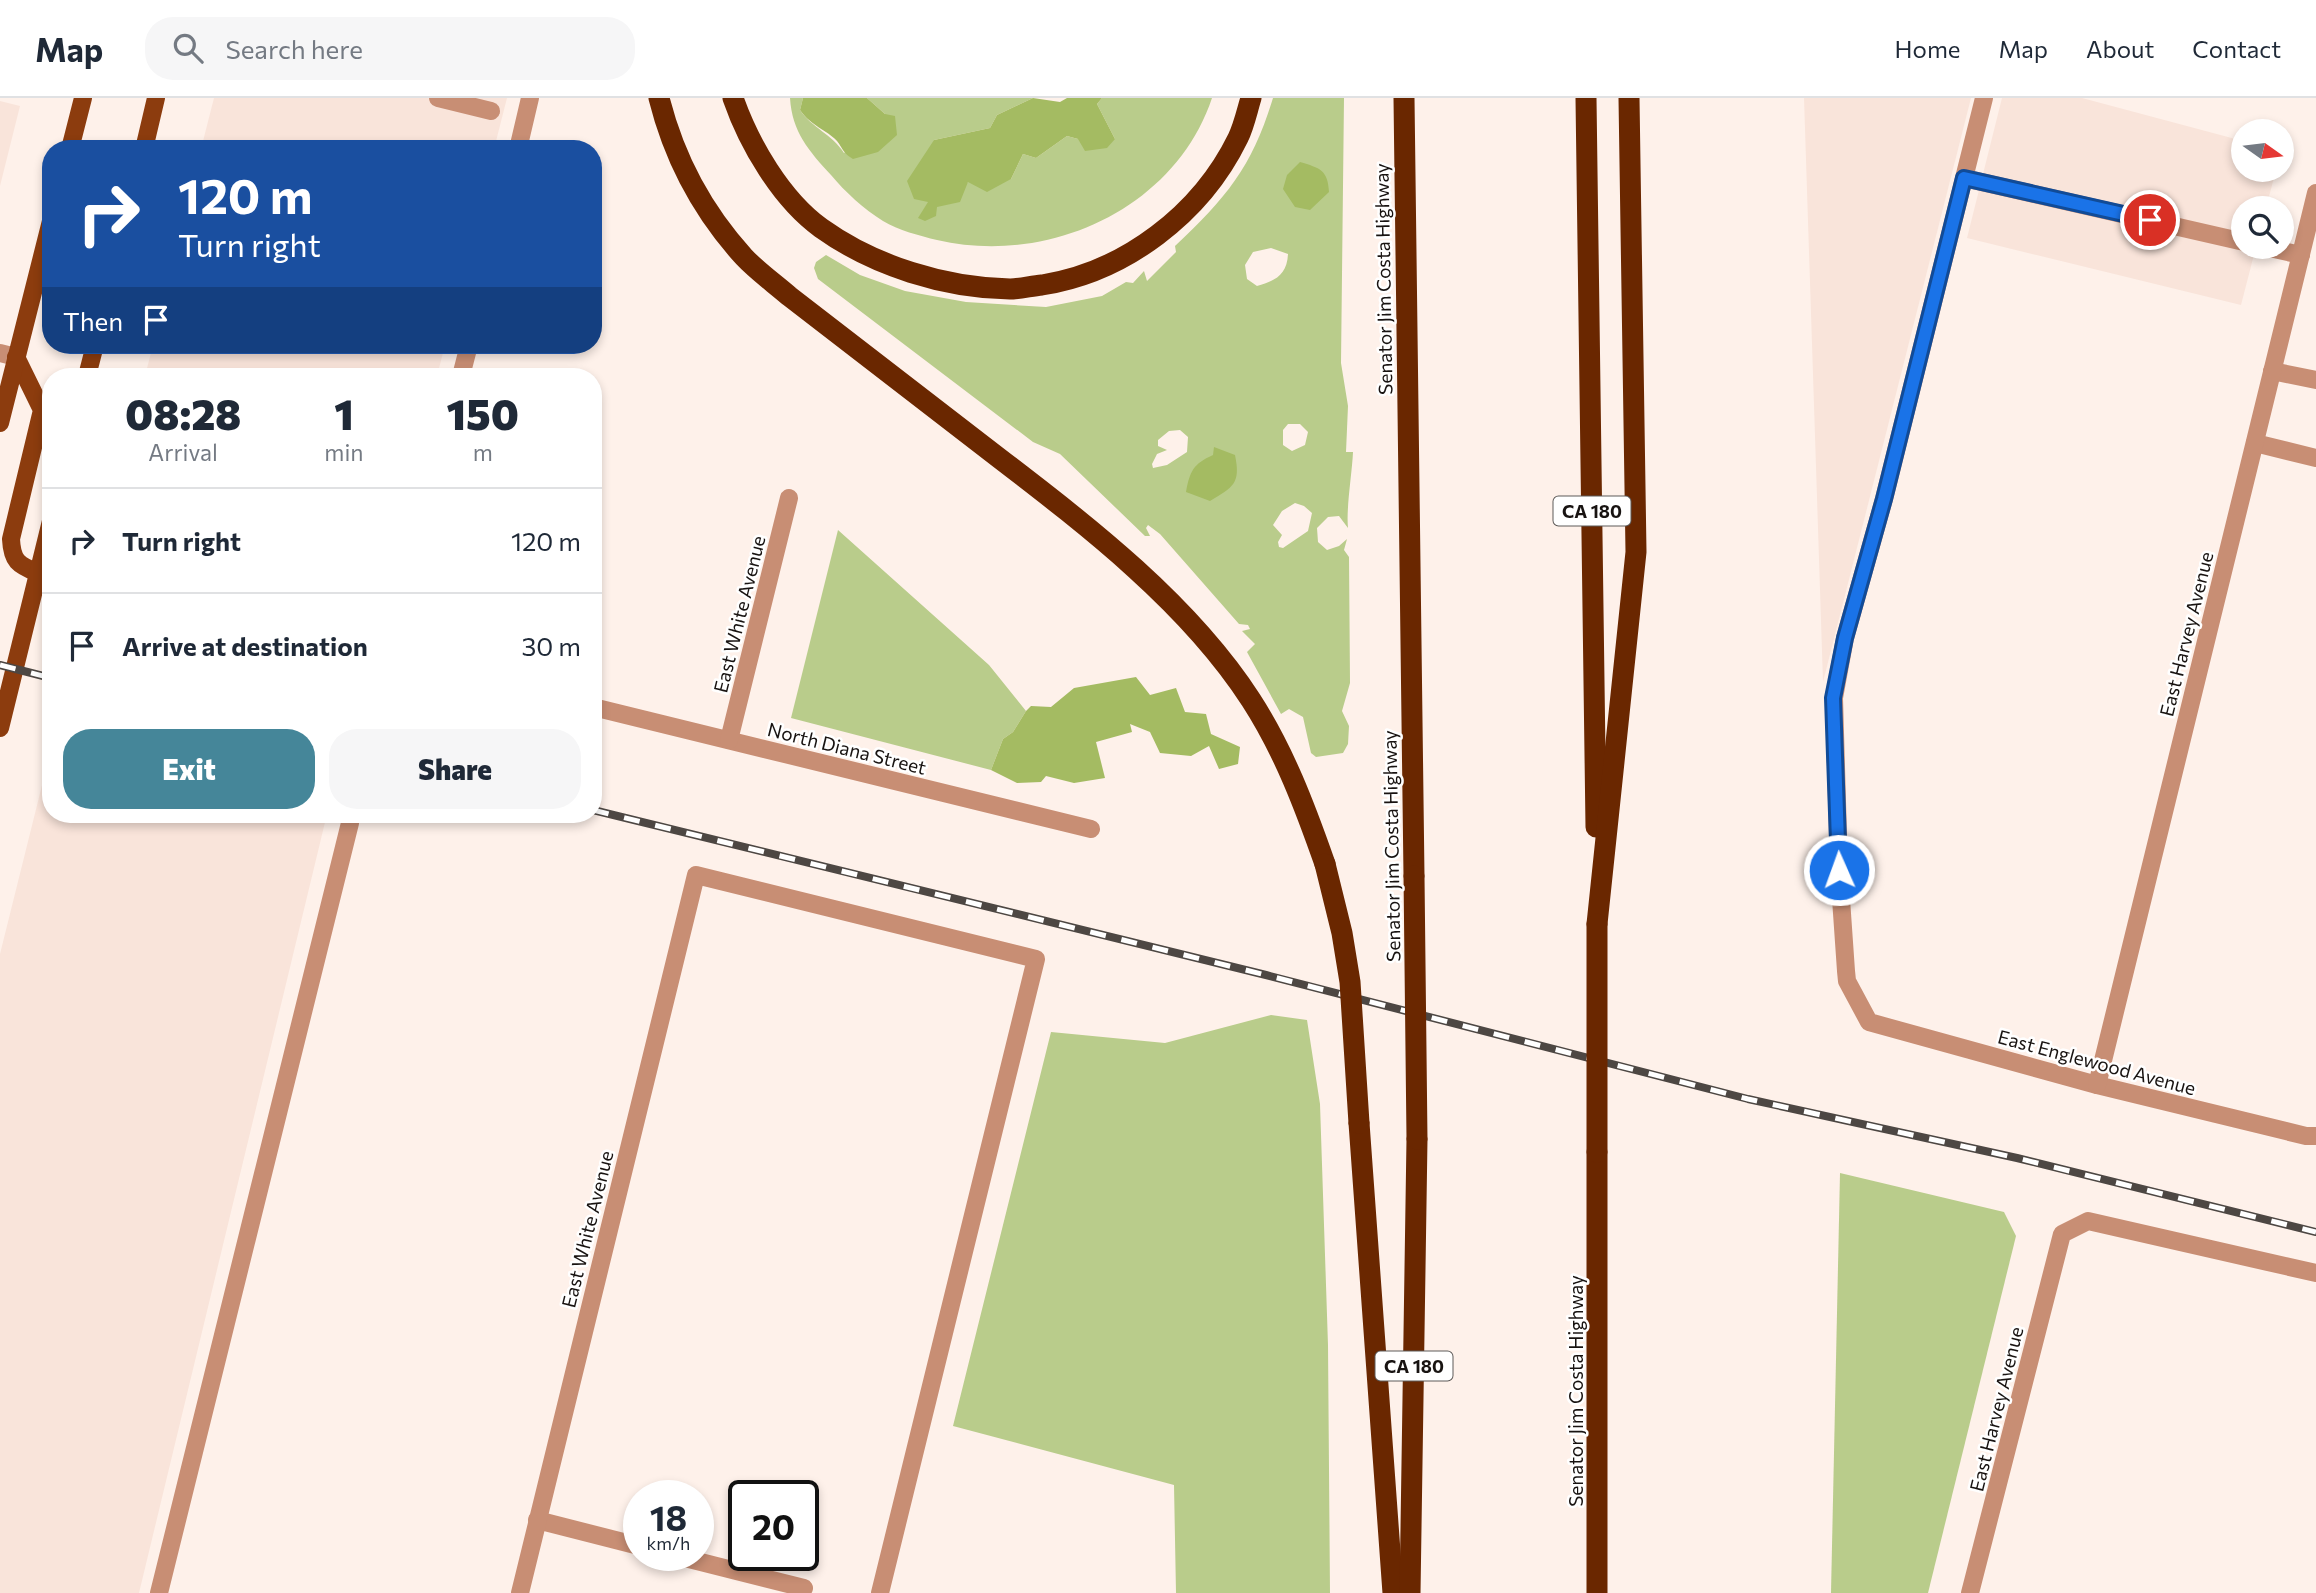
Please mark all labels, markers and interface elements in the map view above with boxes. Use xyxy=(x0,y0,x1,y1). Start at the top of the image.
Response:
search box xyxy=(145,17,635,80)
text: Map xyxy=(35,28,103,69)
icon: search xyxy=(169,29,207,67)
text: Search here xyxy=(225,33,363,64)
text: Home xyxy=(1895,34,1961,63)
text: Map xyxy=(1999,34,2048,63)
text: About xyxy=(2086,34,2154,63)
text: Contact xyxy=(2192,34,2281,63)
north arrow xyxy=(2231,119,2294,182)
map controls xyxy=(2231,119,2294,259)
street label: Senator Jim Costa Highway xyxy=(1369,163,1397,395)
text: 120 m xyxy=(178,164,312,224)
icon: right xyxy=(63,168,154,259)
pin xyxy=(2120,190,2180,250)
button: search xyxy=(2231,196,2294,259)
icon: arrive xyxy=(2131,201,2169,239)
text: Turn right xyxy=(178,224,321,264)
icon: arrive xyxy=(137,301,175,339)
text: Then xyxy=(63,305,123,336)
text: 08:28 xyxy=(125,387,241,439)
text: 1 xyxy=(334,387,354,439)
text: 150 xyxy=(447,387,519,439)
text: Arrival xyxy=(148,438,218,466)
text: min xyxy=(324,438,364,466)
text: m xyxy=(473,438,493,466)
road number: CA 180 xyxy=(1554,496,1630,526)
icon: right xyxy=(63,522,101,560)
text: Turn right xyxy=(122,525,241,556)
text: 120 m xyxy=(511,525,581,556)
street label: East White Avenue xyxy=(708,533,770,695)
street label: East Harvey Avenue xyxy=(2154,549,2218,719)
icon: arrive xyxy=(63,627,101,665)
text: Arrive at destination xyxy=(122,630,368,661)
text: 30 m xyxy=(522,630,581,661)
street label: North Diana Street xyxy=(765,717,929,779)
button: Exit xyxy=(63,729,315,809)
button: Share xyxy=(329,729,581,809)
street label: Senator Jim Costa Highway xyxy=(1377,730,1405,962)
position arrow xyxy=(1802,833,1876,907)
street label: East Englewood Avenue xyxy=(1996,1025,2198,1099)
street label: East White Avenue xyxy=(556,1148,618,1310)
street label: Senator Jim Costa Highway xyxy=(1564,1275,1587,1507)
street label: East Harvey Avenue xyxy=(1964,1324,2028,1494)
road number: CA 180 xyxy=(1376,1352,1452,1380)
speed limit sign: 20 xyxy=(728,1480,819,1571)
text: 18 xyxy=(650,1495,687,1538)
text: km/h xyxy=(647,1532,690,1554)

